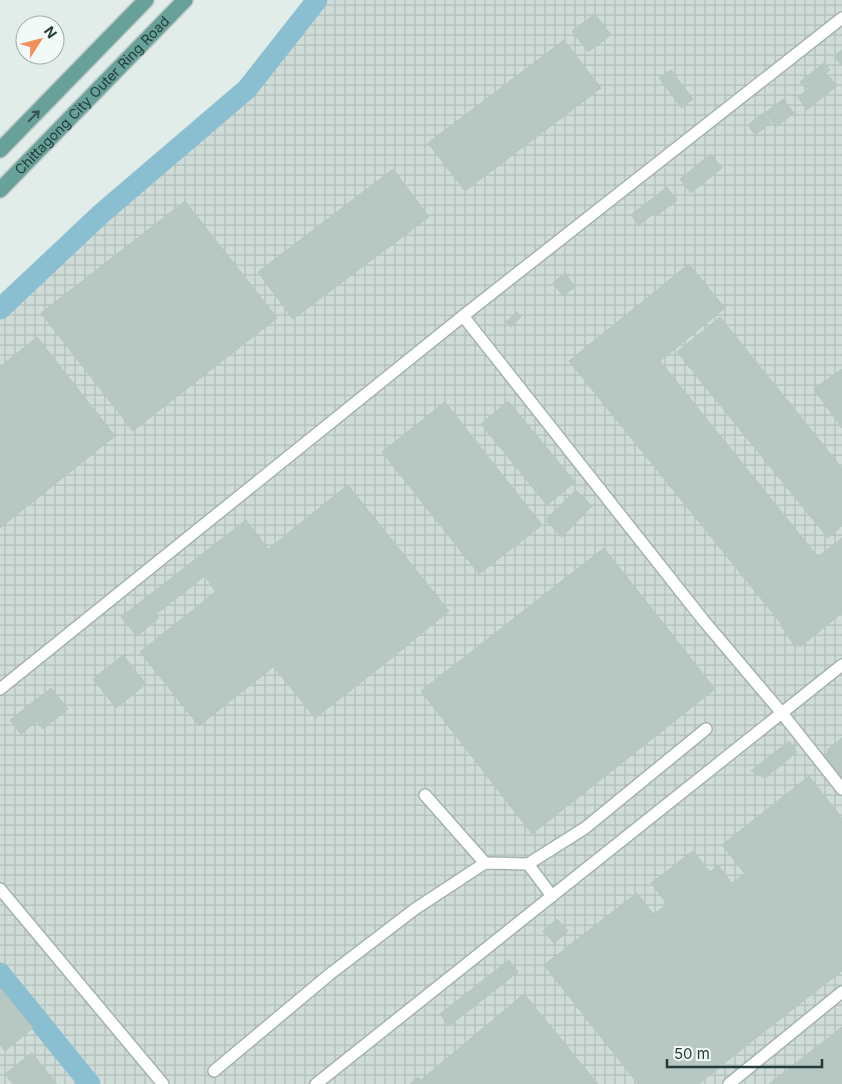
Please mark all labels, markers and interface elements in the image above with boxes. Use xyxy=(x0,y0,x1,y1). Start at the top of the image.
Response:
street label: Chittagong City Outer Ring Road xyxy=(11,12,173,178)
north arrow xyxy=(15,15,65,65)
text: N xyxy=(41,23,61,41)
one-way arrow xyxy=(28,109,40,122)
scale bar xyxy=(667,1036,822,1068)
text: 50 m xyxy=(674,1044,710,1063)

